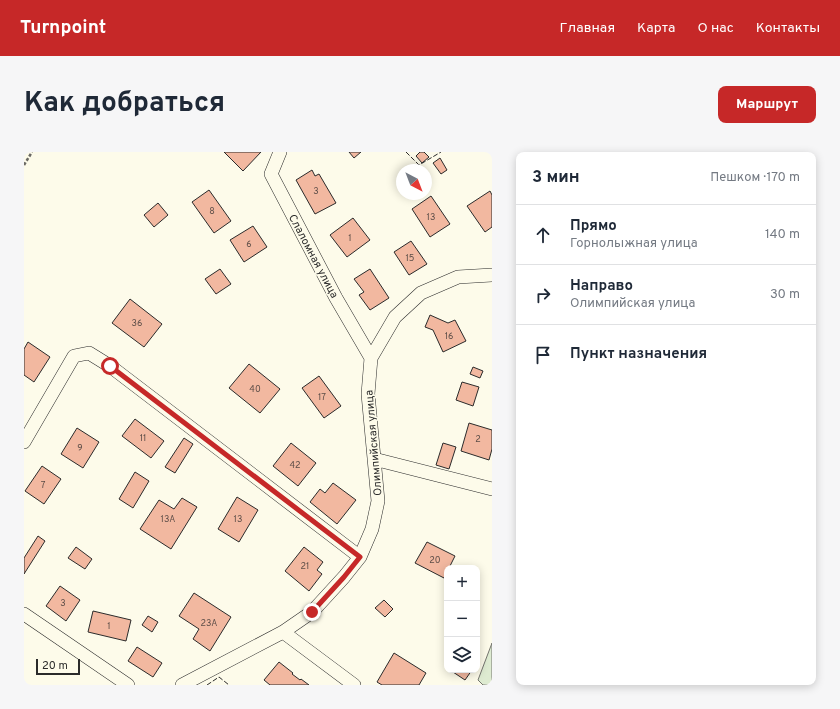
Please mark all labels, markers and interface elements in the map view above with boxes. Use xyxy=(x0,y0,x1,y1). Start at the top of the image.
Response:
text: Turnpoint xyxy=(20,16,106,40)
text: Главная xyxy=(560,20,615,37)
text: Карта xyxy=(637,20,675,37)
text: О нас xyxy=(697,20,734,37)
text: Контакты xyxy=(756,20,820,37)
text: Как добраться xyxy=(24,86,225,122)
button: Маршрут xyxy=(718,86,816,123)
north arrow xyxy=(396,164,432,200)
text: 3 мин xyxy=(532,167,580,189)
text: Пешком · 170 m xyxy=(710,170,800,186)
house number: 3 xyxy=(313,186,319,197)
house number: 8 xyxy=(209,206,215,217)
street label: Слаломная улица xyxy=(285,212,341,301)
house number: 13 xyxy=(427,212,435,223)
text: Прямо xyxy=(570,217,617,236)
icon: ahead xyxy=(532,224,554,246)
text: 140 m xyxy=(765,227,800,243)
house number: 1 xyxy=(348,233,352,244)
text: Горнолыжная улица xyxy=(570,236,698,252)
house number: 6 xyxy=(246,239,252,250)
house number: 15 xyxy=(406,253,414,264)
text: Направо xyxy=(570,277,633,296)
icon: right xyxy=(532,284,554,306)
text: 30 m xyxy=(770,287,800,303)
text: Олимпийская улица xyxy=(570,296,695,312)
house number: 36 xyxy=(132,318,142,329)
house number: 16 xyxy=(445,331,453,342)
icon: arrive xyxy=(532,344,554,366)
text: Пункт назначения xyxy=(570,345,707,364)
route start xyxy=(101,357,119,375)
house number: 40 xyxy=(249,384,261,395)
street label: Олимпийская улица xyxy=(362,389,386,496)
house number: 17 xyxy=(318,392,326,403)
house number: 11 xyxy=(140,433,146,444)
house number: 2 xyxy=(475,434,481,445)
house number: 9 xyxy=(77,443,83,454)
house number: 42 xyxy=(289,460,301,471)
house number: 7 xyxy=(41,480,46,491)
house number: 13А xyxy=(161,514,175,525)
house number: 13 xyxy=(234,514,242,525)
house number: 20 xyxy=(429,555,441,566)
house number: 21 xyxy=(301,561,309,572)
map controls xyxy=(444,565,480,673)
button: + xyxy=(444,565,480,601)
house number: 3 xyxy=(60,598,66,609)
button: − xyxy=(444,601,480,637)
route end xyxy=(303,603,321,621)
house number: 23А xyxy=(201,618,217,629)
house number: 1 xyxy=(107,621,111,632)
button: layers xyxy=(444,637,480,673)
scale bar xyxy=(36,657,80,676)
text: 20 m xyxy=(42,659,68,673)

